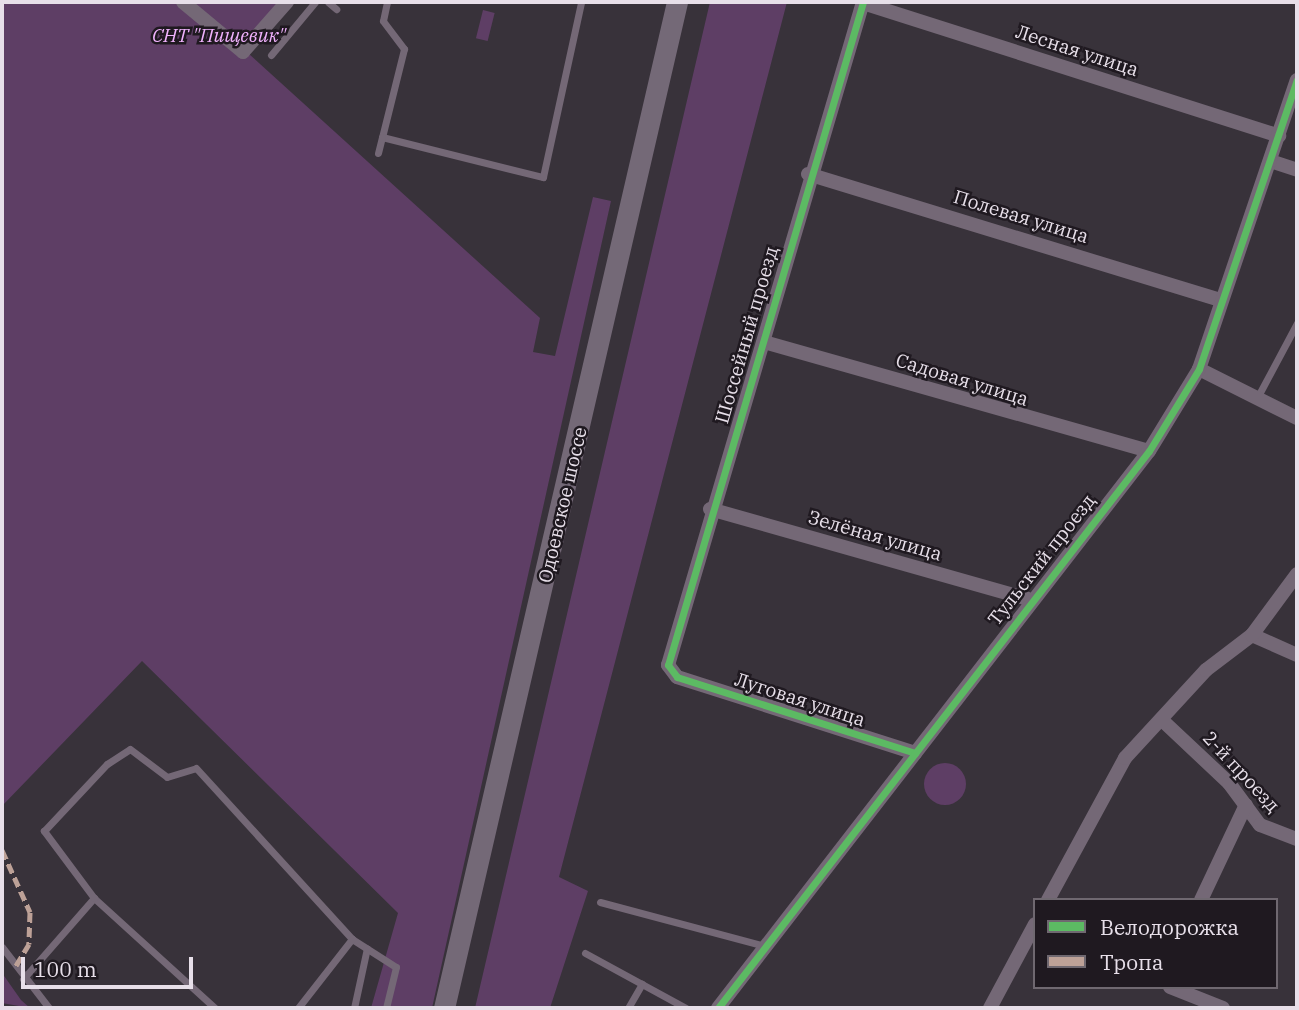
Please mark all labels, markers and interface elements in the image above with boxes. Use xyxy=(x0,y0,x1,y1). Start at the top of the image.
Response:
street label: Лесная улица xyxy=(1013,20,1141,82)
park label: СНТ "Пищевик" xyxy=(152,25,286,47)
street label: Полевая улица xyxy=(951,186,1091,248)
street label: Шоссейный проезд xyxy=(711,244,783,426)
street label: Садовая улица xyxy=(893,349,1031,411)
street label: Одоевское шоссе xyxy=(534,425,592,585)
street label: Тульский проезд xyxy=(984,490,1100,630)
street label: Зелёная улица xyxy=(806,506,944,566)
street label: Луговая улица xyxy=(732,668,868,732)
street label: 2-й проезд xyxy=(1198,727,1284,817)
legend xyxy=(1033,898,1278,989)
text: Велодорожка xyxy=(1100,913,1239,941)
scale bar xyxy=(24,944,196,988)
text: Тропа xyxy=(1100,948,1163,976)
text: 100 m xyxy=(34,955,97,983)

